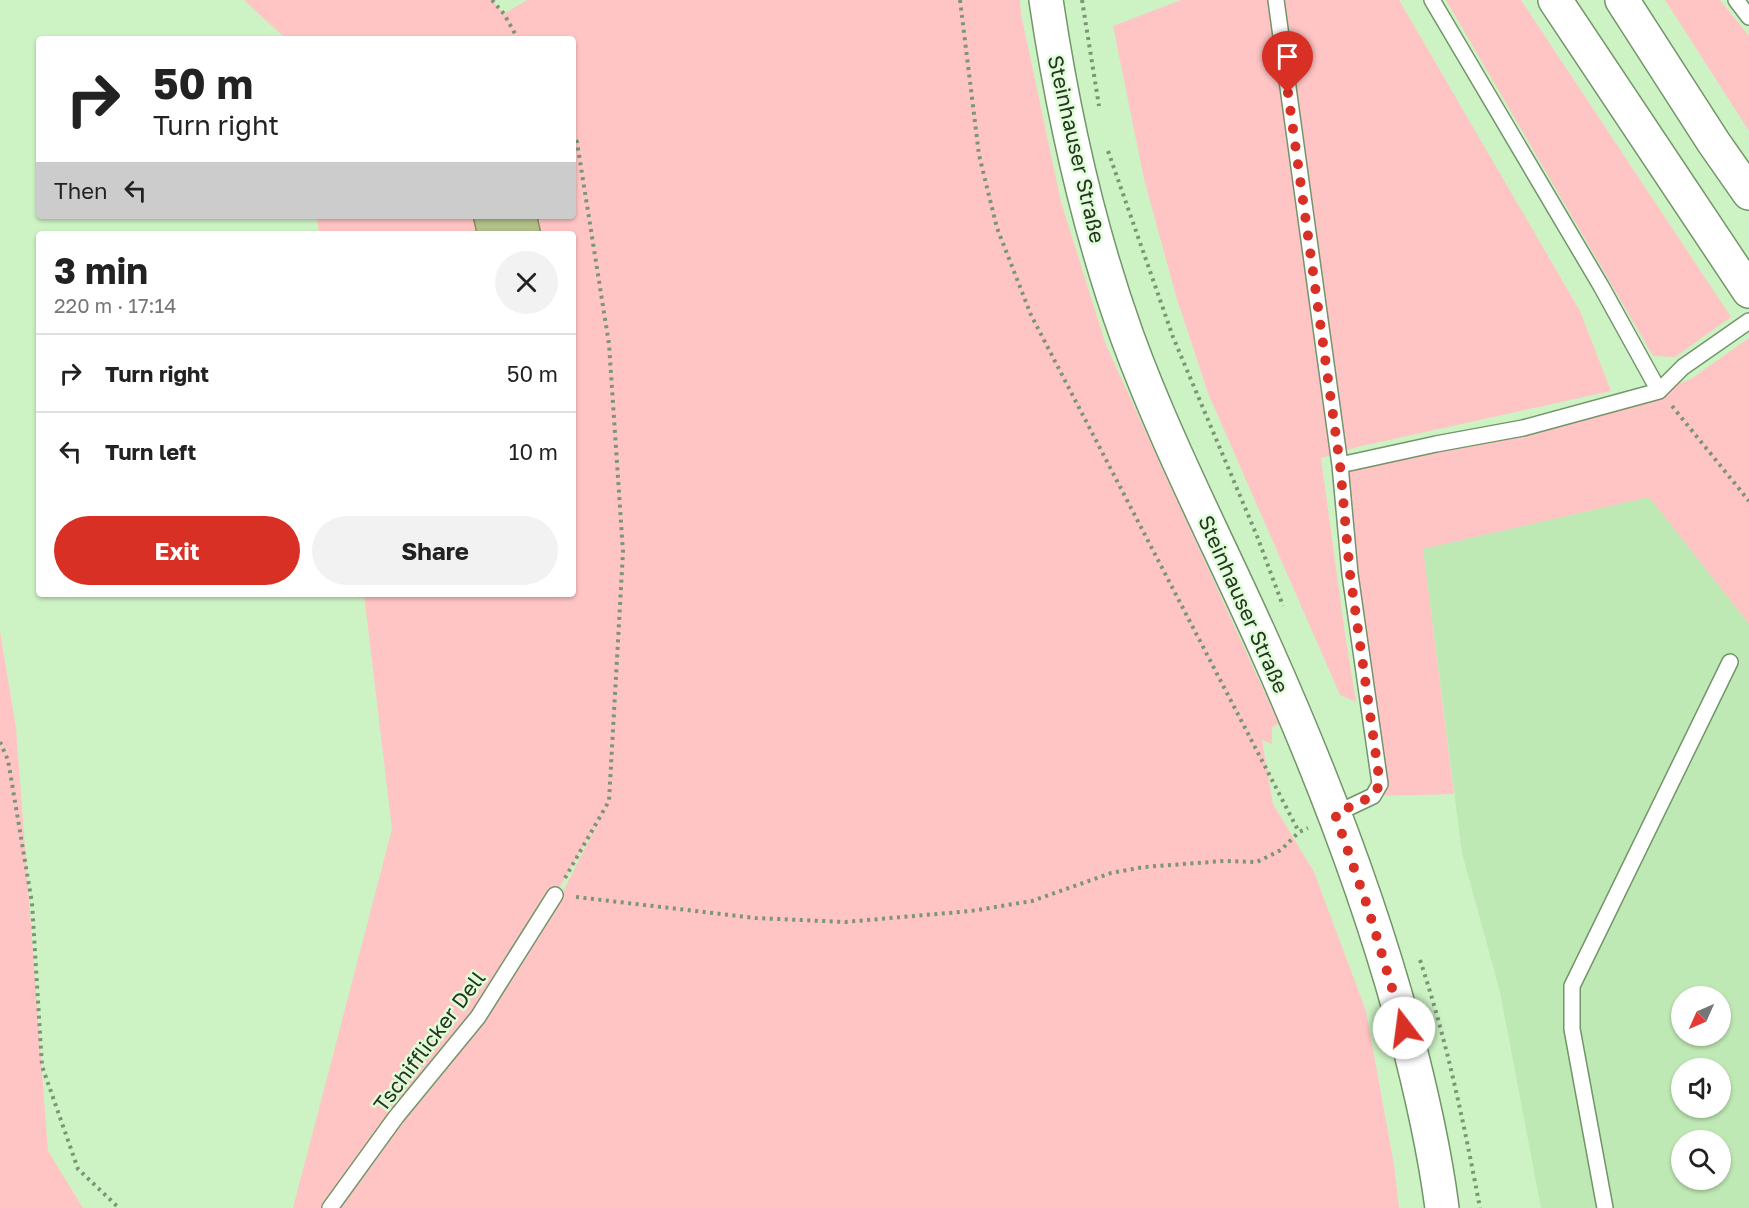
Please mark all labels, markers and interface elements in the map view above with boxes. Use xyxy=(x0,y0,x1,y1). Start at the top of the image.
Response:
pin xyxy=(1262,31,1313,93)
icon: arrive xyxy=(1271,40,1304,73)
street label: Steinhauser Straße xyxy=(1043,53,1111,245)
text: 50 m xyxy=(153,58,253,108)
icon: right xyxy=(54,60,132,138)
text: Turn right xyxy=(153,109,279,141)
icon: left xyxy=(119,174,152,207)
text: Then xyxy=(54,177,107,204)
text: 3 min xyxy=(54,249,148,292)
button: close xyxy=(495,251,558,314)
text: 220 m · 17:14 xyxy=(54,293,177,317)
icon: right xyxy=(54,357,87,390)
text: Turn right xyxy=(105,360,209,387)
text: 50 m xyxy=(507,360,558,387)
icon: left xyxy=(54,435,87,468)
text: Turn left xyxy=(105,438,196,465)
text: 10 m xyxy=(509,438,558,465)
street label: Steinhauser Straße xyxy=(1193,511,1295,697)
button: Exit xyxy=(54,516,300,585)
button: Share xyxy=(312,516,558,585)
street label: Tschifflicker Dell xyxy=(368,965,490,1117)
north arrow xyxy=(1671,986,1731,1046)
map controls xyxy=(1671,986,1731,1190)
position arrow xyxy=(1372,996,1436,1060)
button: sound xyxy=(1671,1058,1731,1118)
button: search xyxy=(1671,1130,1731,1190)

